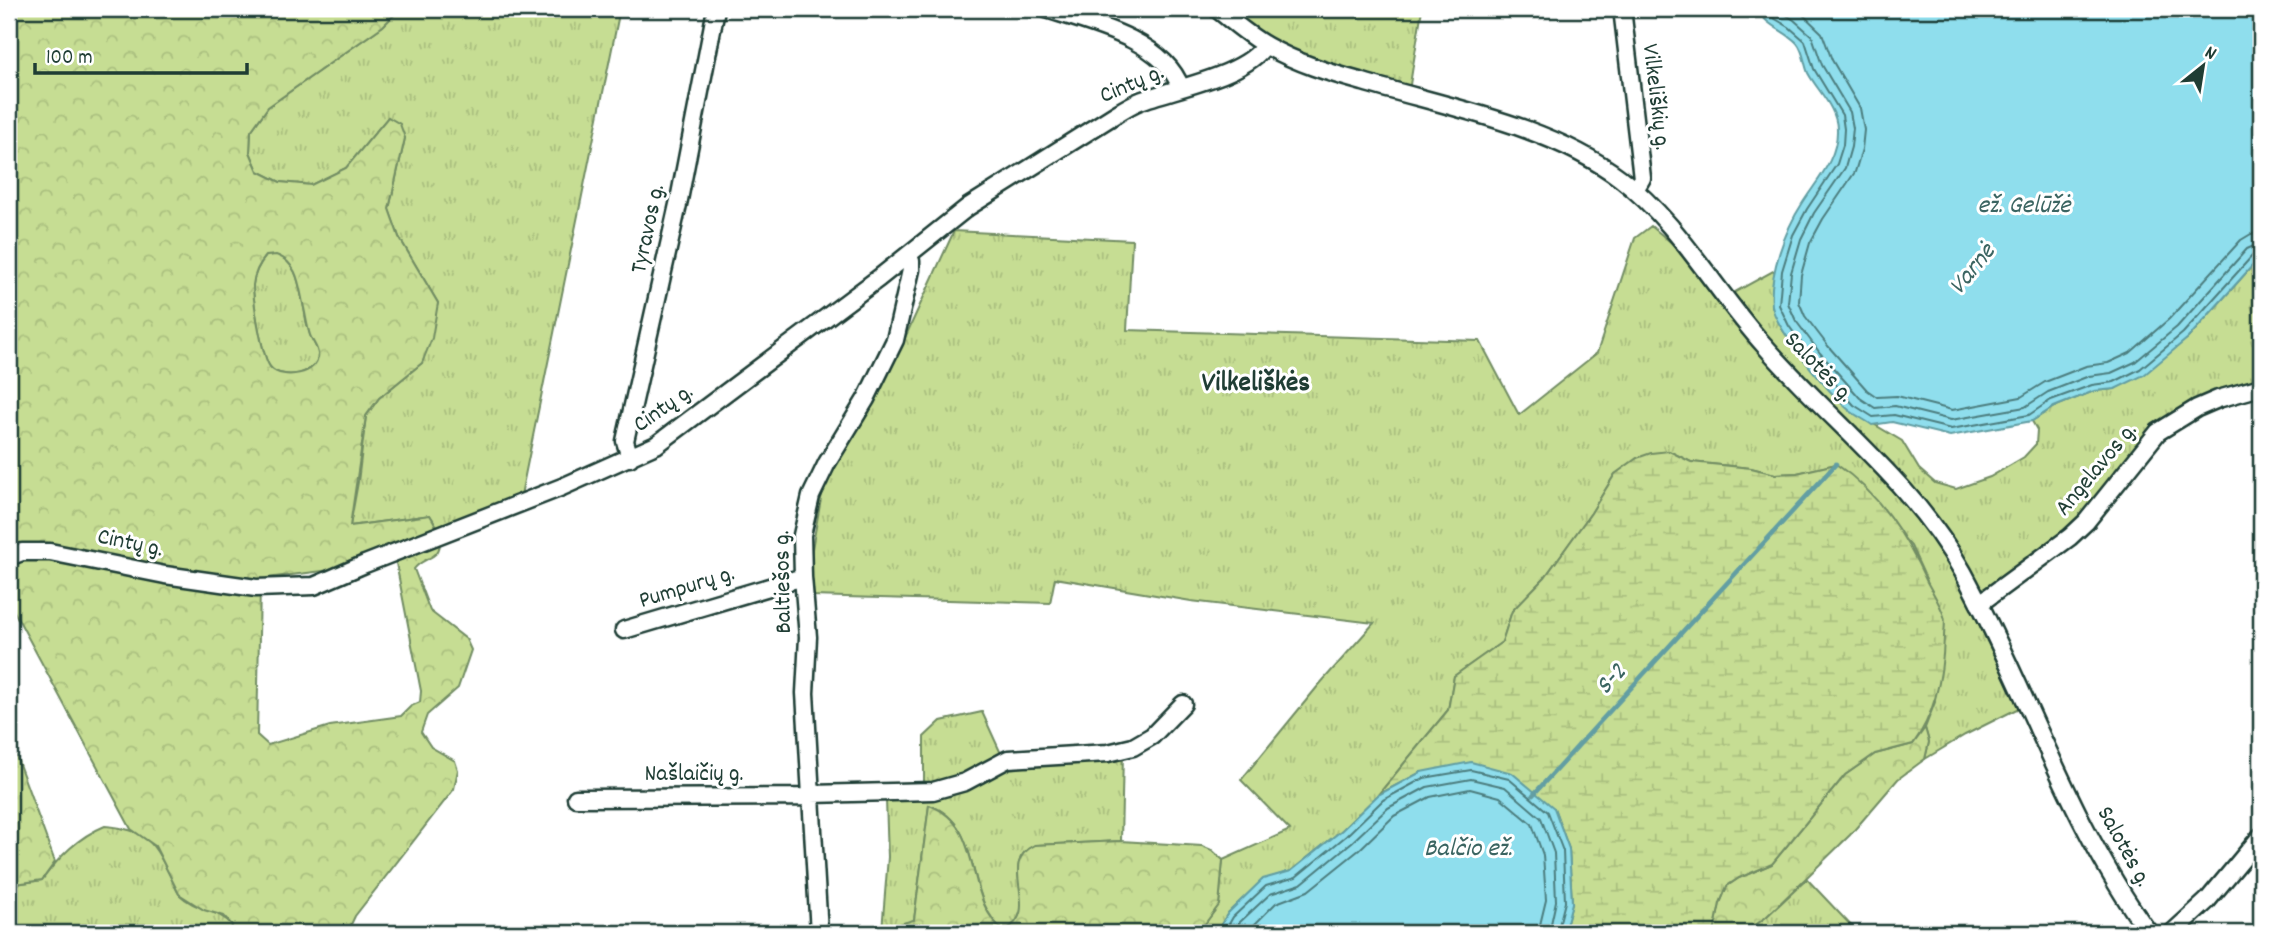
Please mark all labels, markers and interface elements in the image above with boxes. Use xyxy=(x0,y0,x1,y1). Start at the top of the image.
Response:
scale bar xyxy=(35,32,247,76)
north arrow xyxy=(2168,32,2238,102)
text: N xyxy=(2199,40,2221,68)
street label: Vilkeliškių g. xyxy=(1632,42,1678,152)
text: 100 m xyxy=(46,44,93,74)
street label: Cintų g. xyxy=(1095,56,1169,114)
street label: Tyravos g. xyxy=(623,181,675,277)
water label: ež. Gelūžė xyxy=(1978,188,2072,225)
water label: Varnė xyxy=(1941,235,2007,304)
street label: Salotės g. xyxy=(1775,325,1861,411)
district label: Vilkeliškės xyxy=(1202,365,1310,405)
street label: Cintų g. xyxy=(627,376,701,442)
street label: Angelavos g. xyxy=(2048,416,2146,524)
street label: Cintų g. xyxy=(94,520,166,568)
street label: Baltiešos g. xyxy=(766,530,802,634)
street label: Pumpurų g. xyxy=(635,557,739,619)
water label: S-2 xyxy=(1588,655,1637,704)
street label: Našlaičių g. xyxy=(644,758,744,792)
street label: Salotės g. xyxy=(2087,800,2159,894)
water label: Balčio ež. xyxy=(1424,831,1513,868)

